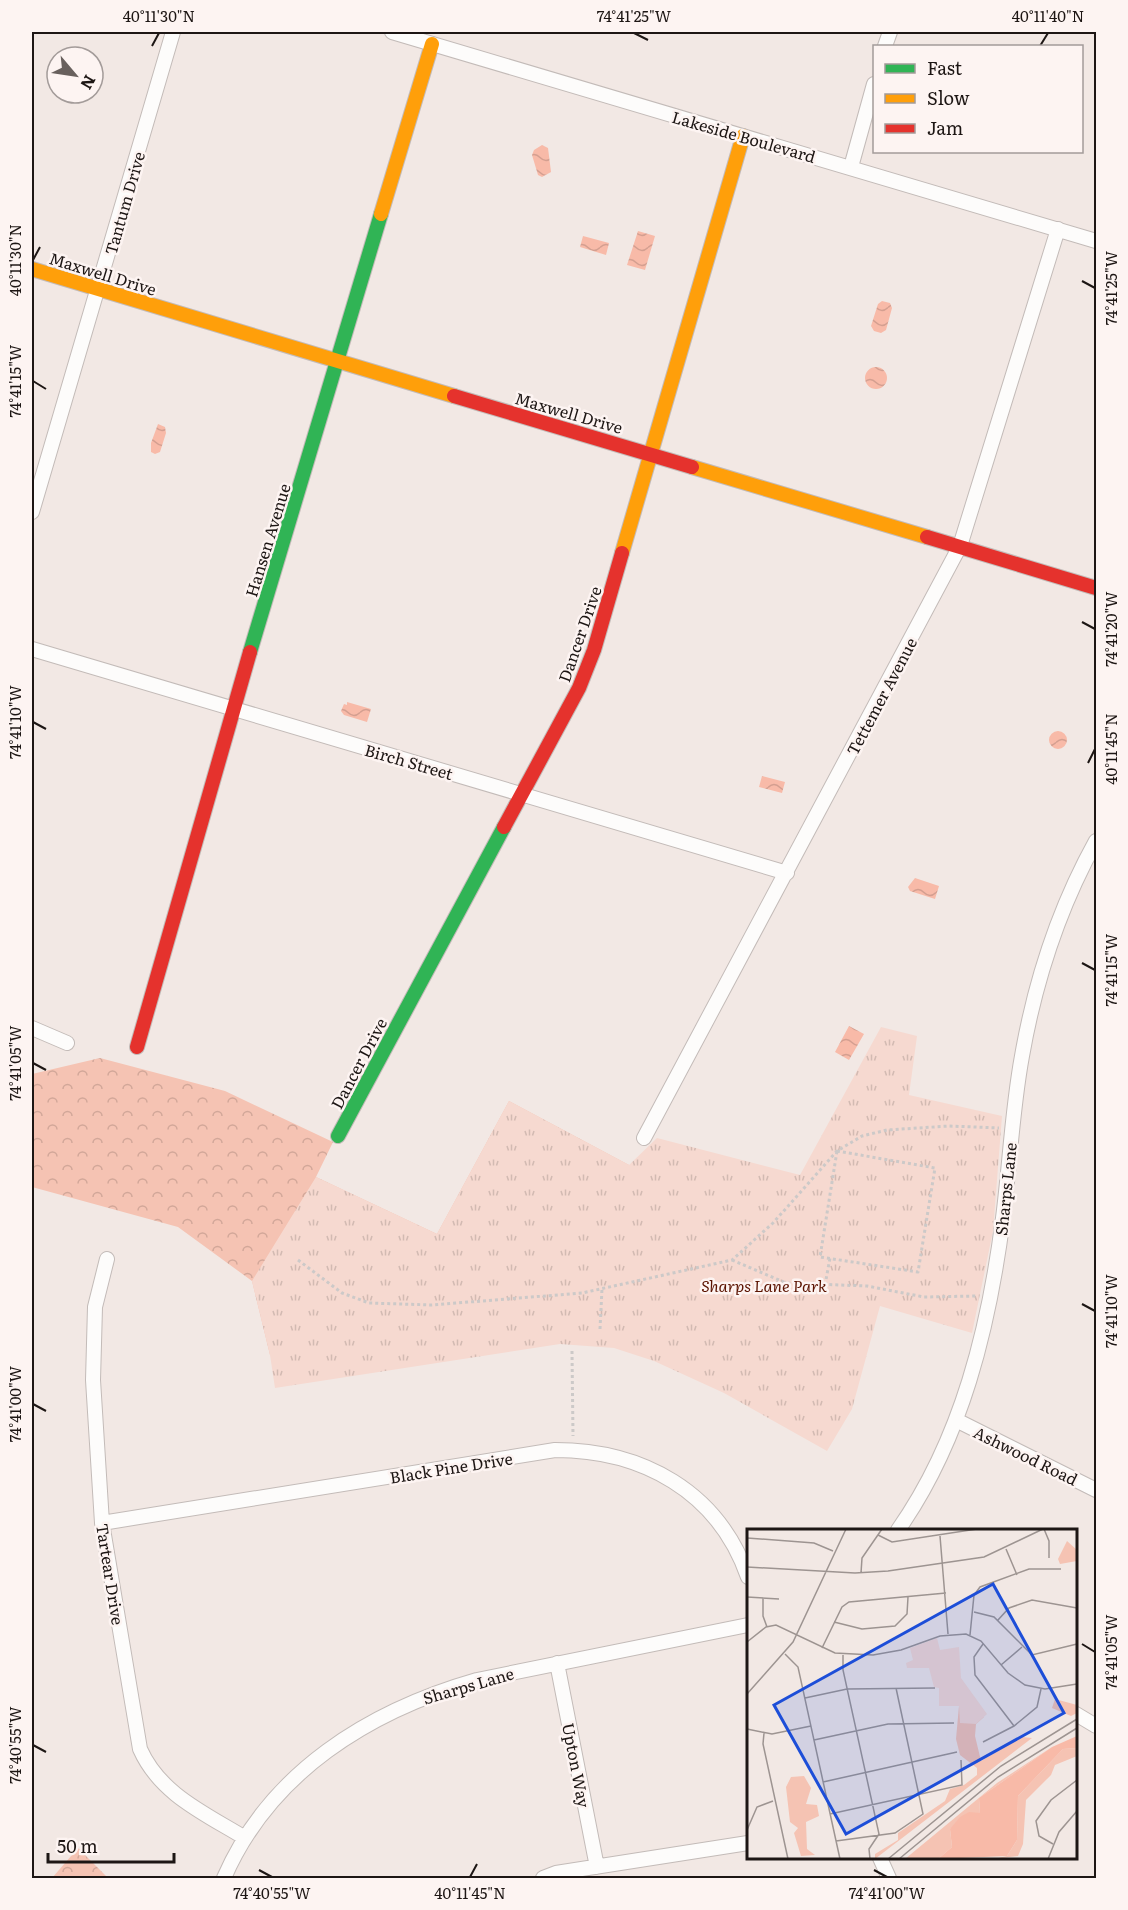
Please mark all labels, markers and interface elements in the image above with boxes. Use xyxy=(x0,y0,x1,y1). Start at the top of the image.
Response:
text: 40°11'30"N xyxy=(123,4,195,27)
text: 74°41'25"W xyxy=(597,4,672,27)
text: 40°11'40"N xyxy=(1012,4,1084,27)
north arrow xyxy=(45,45,105,105)
legend xyxy=(873,45,1083,153)
text: Fast xyxy=(927,54,963,81)
text: N xyxy=(75,71,103,94)
text: Slow xyxy=(927,84,970,111)
street label: Lakeside Boulevard xyxy=(669,104,819,168)
text: Jam xyxy=(927,114,963,141)
street label: Tantum Drive xyxy=(98,149,150,257)
text: 40°11'30"N xyxy=(3,224,26,296)
street label: Maxwell Drive xyxy=(46,245,160,301)
text: 74°41'25"W xyxy=(1099,250,1122,325)
text: 74°41'15"W xyxy=(3,344,26,417)
street label: Maxwell Drive xyxy=(512,385,626,439)
street label: Hansen Avenue xyxy=(238,480,296,600)
street label: Dancer Drive xyxy=(551,583,607,685)
text: 74°41'20"W xyxy=(1099,591,1122,667)
street label: Tettemer Avenue xyxy=(840,633,922,759)
text: 74°41'10"W xyxy=(3,684,26,759)
text: 40°11'45"N xyxy=(1099,713,1122,785)
street label: Birch Street xyxy=(362,737,456,785)
text: 74°41'15"W xyxy=(1099,933,1122,1006)
street label: Dancer Drive xyxy=(324,1013,392,1113)
text: 74°41'05"W xyxy=(3,1025,26,1101)
street label: Sharps Lane xyxy=(988,1141,1022,1237)
park label: Sharps Lane Park xyxy=(701,1273,827,1297)
text: 74°41'10"W xyxy=(1099,1273,1122,1348)
text: 74°41'00"W xyxy=(3,1365,26,1442)
street label: Ashwood Road xyxy=(970,1419,1082,1491)
street label: Black Pine Drive xyxy=(388,1445,514,1489)
street label: Tartear Drive xyxy=(91,1521,131,1627)
inset map xyxy=(747,1529,1077,1859)
text: 74°41'05"W xyxy=(1099,1614,1122,1690)
street label: Sharps Lane xyxy=(420,1661,516,1709)
text: 74°40'55"W xyxy=(3,1706,26,1784)
street label: Upton Way xyxy=(557,1721,597,1810)
scale bar xyxy=(48,1826,174,1864)
text: 50 m xyxy=(57,1832,98,1859)
text: 74°40'55"W xyxy=(233,1881,311,1904)
text: 40°11'45"N xyxy=(434,1881,506,1904)
text: 74°41'00"W xyxy=(849,1881,926,1904)

